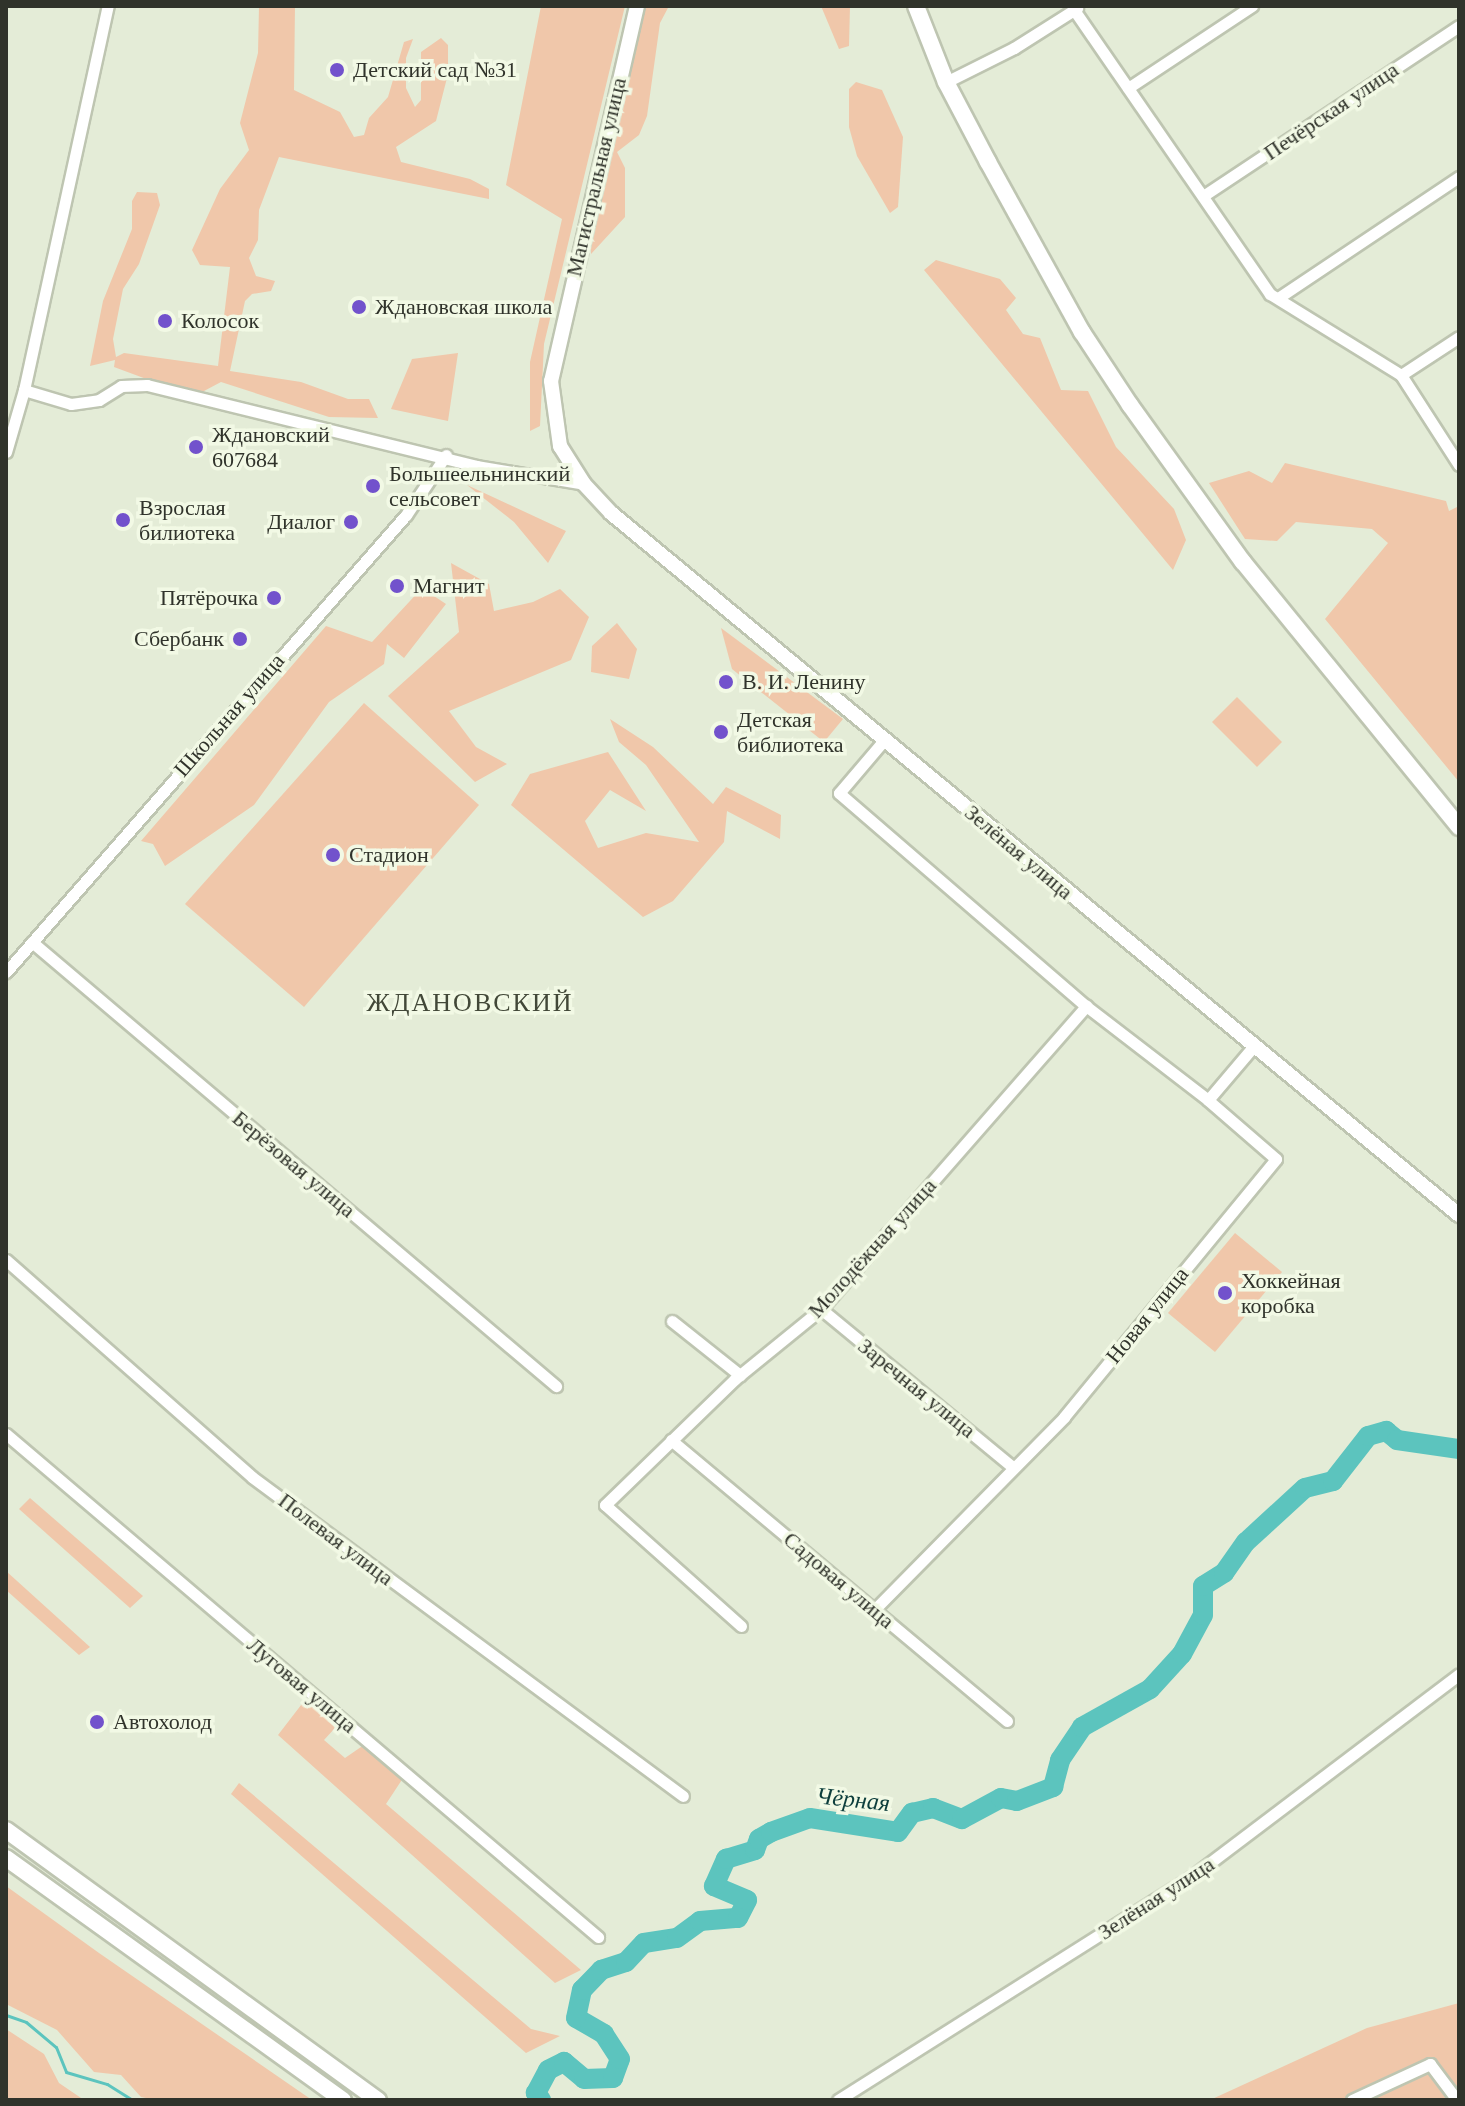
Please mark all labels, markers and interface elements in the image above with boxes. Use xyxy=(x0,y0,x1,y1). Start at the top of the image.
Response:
street label: Печёрская улица xyxy=(1259,56,1403,166)
place label: Детский сад №31 xyxy=(353,57,517,83)
marker: Детский сад №31 xyxy=(328,61,346,79)
street label: Магистральная улица xyxy=(560,75,632,279)
place label: Ждановская школа xyxy=(375,294,552,320)
marker: Ждановская школа xyxy=(350,298,368,316)
place label: Колосок xyxy=(181,308,259,334)
marker: Колосок xyxy=(156,312,174,330)
place label: Ждановский 607684 xyxy=(212,421,330,472)
marker: Ждановский 607684 xyxy=(187,438,205,456)
place label: Большеельнинский сельсовет xyxy=(389,460,570,512)
marker: Большеельнинский сельсовет xyxy=(364,477,382,495)
place label: Взрослая билиотека xyxy=(139,494,235,546)
place label: Диалог xyxy=(267,509,335,535)
marker: Взрослая билиотека xyxy=(114,511,132,529)
marker: Диалог xyxy=(342,513,360,531)
place label: Магнит xyxy=(413,573,485,599)
marker: Магнит xyxy=(388,577,406,595)
place label: Пятёрочка xyxy=(160,585,258,611)
marker: Пятёрочка xyxy=(265,589,283,607)
place label: Сбербанк xyxy=(134,626,224,652)
marker: Сбербанк xyxy=(231,630,249,648)
street label: Школьная улица xyxy=(168,648,290,782)
place label: В. И. Ленину xyxy=(742,669,865,695)
marker: В. И. Ленину xyxy=(717,673,735,691)
place label: Детская библиотека xyxy=(737,706,844,758)
marker: Детская библиотека xyxy=(712,723,730,741)
street label: Зелёная улица xyxy=(960,799,1078,905)
place label: Стадион xyxy=(349,842,429,868)
marker: Стадион xyxy=(324,846,342,864)
district label: ЖДАНОВСКИЙ xyxy=(367,987,573,1019)
street label: Берёзовая улица xyxy=(227,1105,361,1223)
street label: Молодёжная улица xyxy=(802,1173,942,1323)
street label: Новая улица xyxy=(1100,1261,1194,1369)
place label: Хоккейная коробка xyxy=(1241,1267,1341,1318)
marker: Хоккейная коробка xyxy=(1216,1284,1234,1302)
street label: Заречная улица xyxy=(853,1333,981,1443)
street label: Полевая улица xyxy=(273,1487,399,1591)
street label: Садовая улица xyxy=(778,1526,900,1634)
street label: Луговая улица xyxy=(242,1632,362,1738)
place label: Автохолод xyxy=(113,1709,212,1735)
marker: Автохолод xyxy=(88,1713,106,1731)
water label: Чёрная xyxy=(815,1782,891,1818)
street label: Зелёная улица xyxy=(1093,1851,1219,1945)

